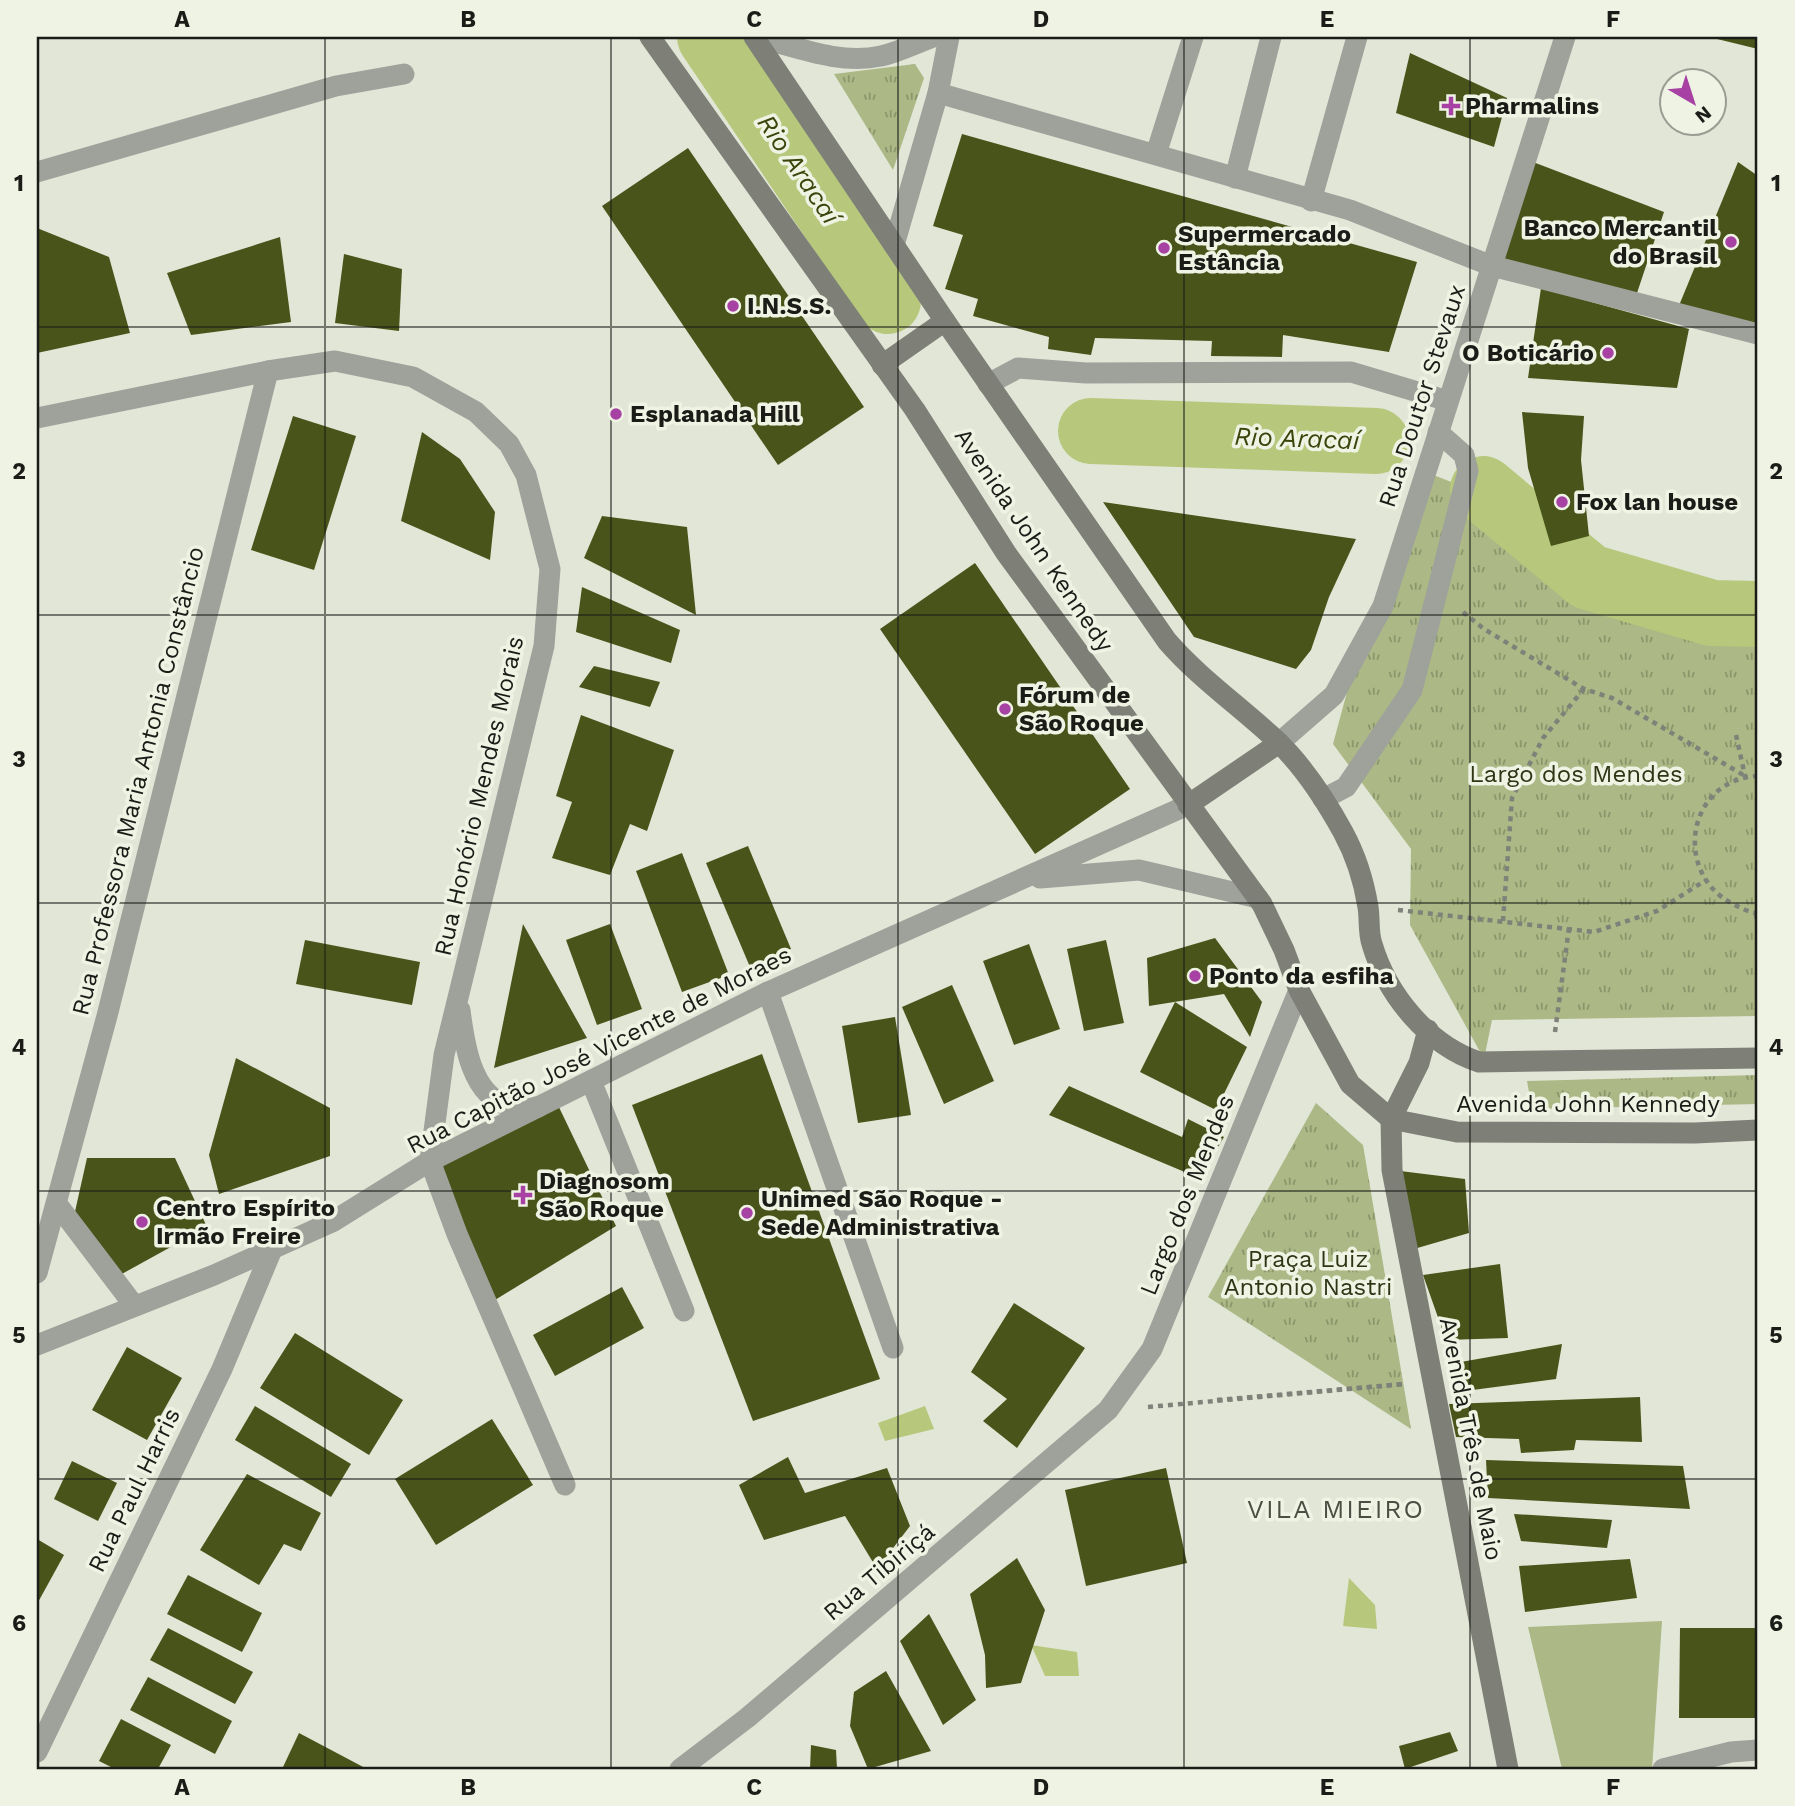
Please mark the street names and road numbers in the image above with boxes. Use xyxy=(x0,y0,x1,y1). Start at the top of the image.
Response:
street label: Rua Doutor Stevaux xyxy=(1373,281,1471,511)
street label: Avenida John Kennedy xyxy=(949,423,1120,658)
street label: Rua Professora Maria Antonia Constâncio xyxy=(66,544,210,1018)
street label: Rua Honório Mendes Morais xyxy=(429,634,529,958)
street label: Rua Capitão José Vicente de Moraes xyxy=(402,940,796,1160)
street label: Avenida John Kennedy xyxy=(1456,1090,1720,1118)
street label: Largo dos Mendes xyxy=(1134,1091,1240,1299)
street label: Avenida Três de Maio xyxy=(1434,1315,1508,1563)
street label: Rua Paul Harris xyxy=(82,1403,186,1577)
street label: Rua Tibiriçá xyxy=(818,1518,940,1626)

